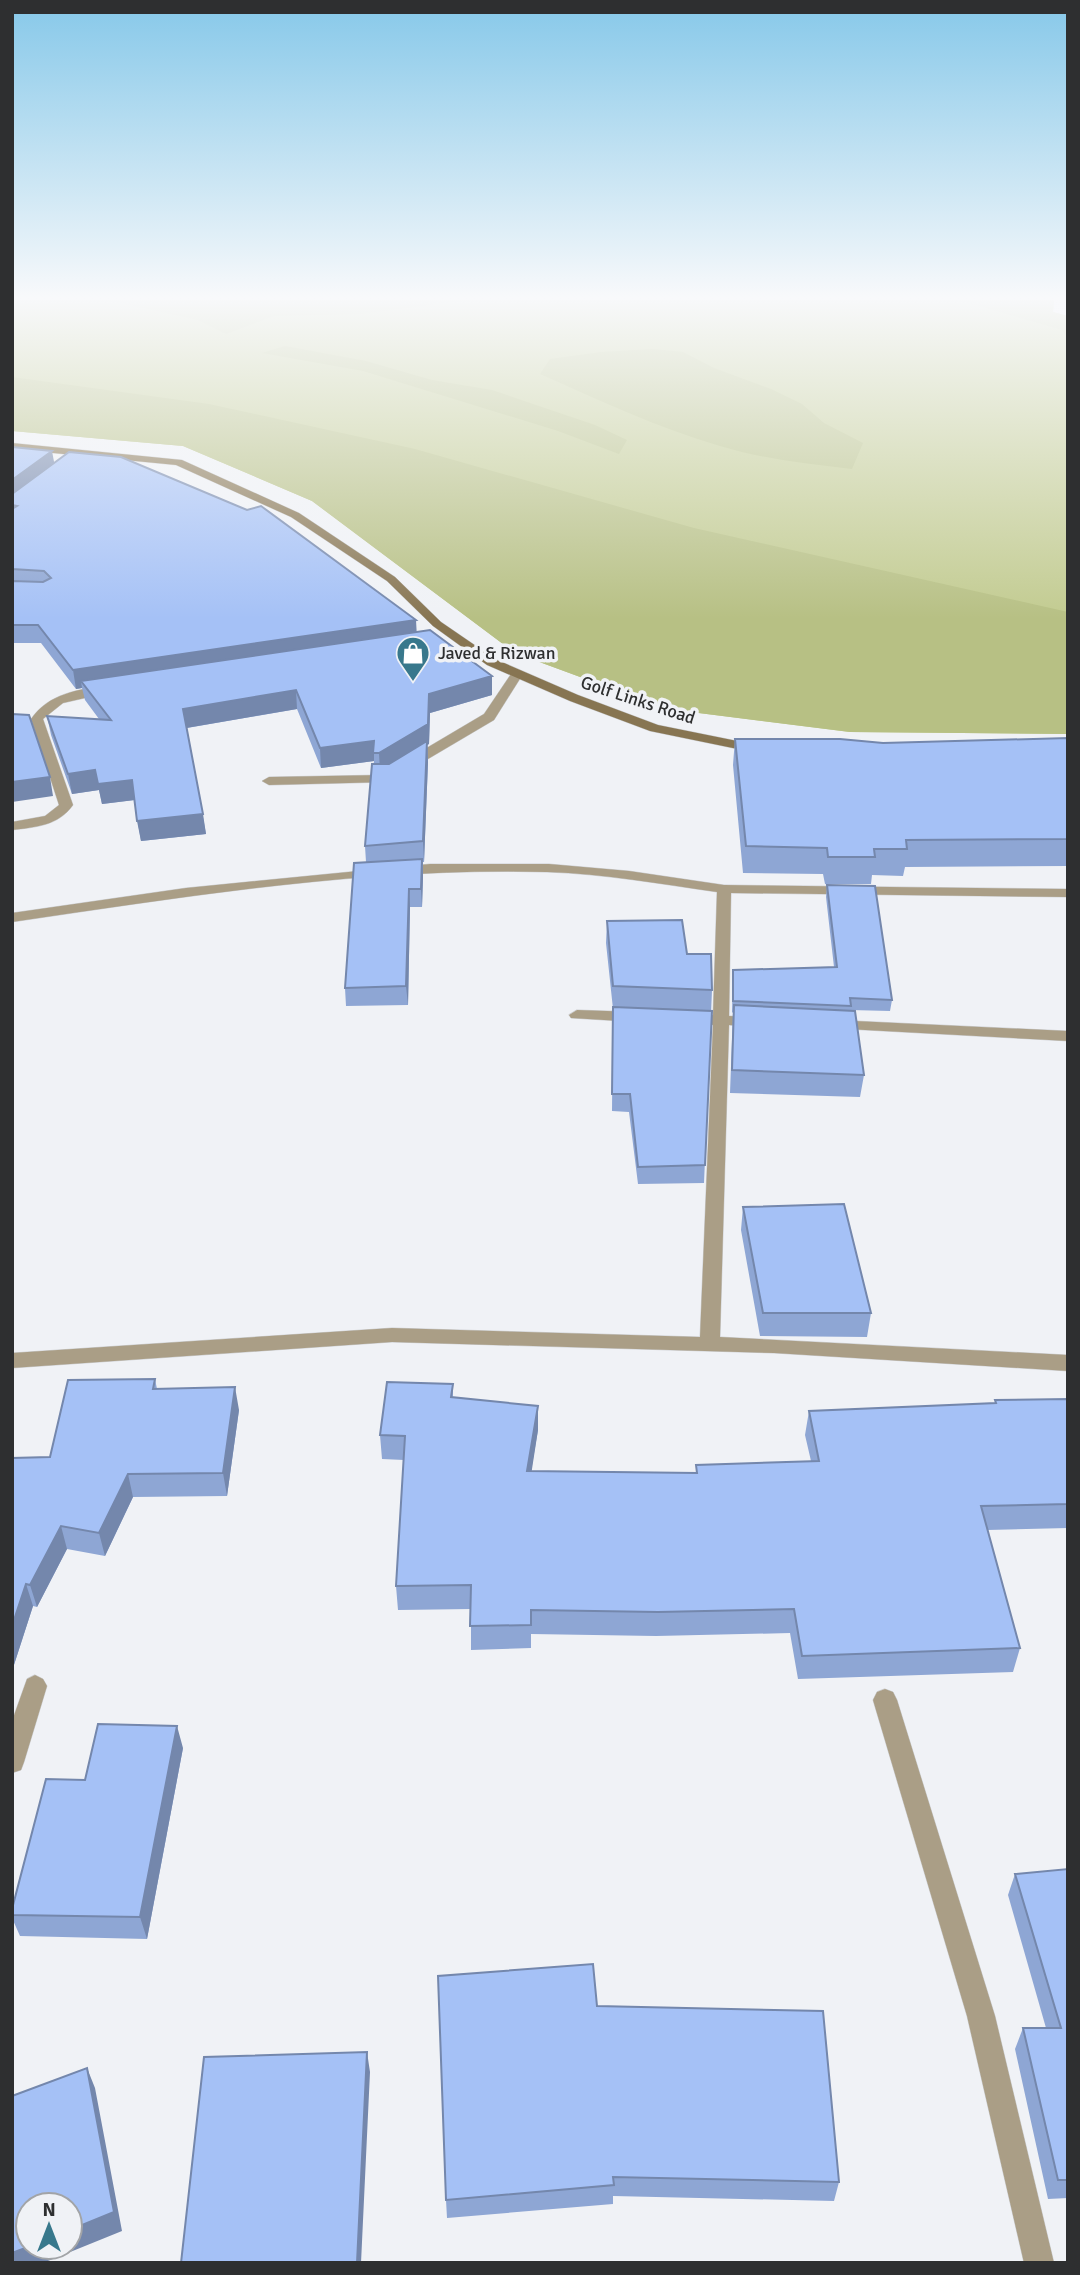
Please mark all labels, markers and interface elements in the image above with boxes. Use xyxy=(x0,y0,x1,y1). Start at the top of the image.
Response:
shop icon: Javed & Rizwan xyxy=(394,634,432,683)
place label: Javed & Rizwan xyxy=(438,642,556,664)
street label: Golf Links Road xyxy=(578,671,698,729)
north arrow xyxy=(14,2191,84,2261)
text: N xyxy=(42,2198,56,2222)

